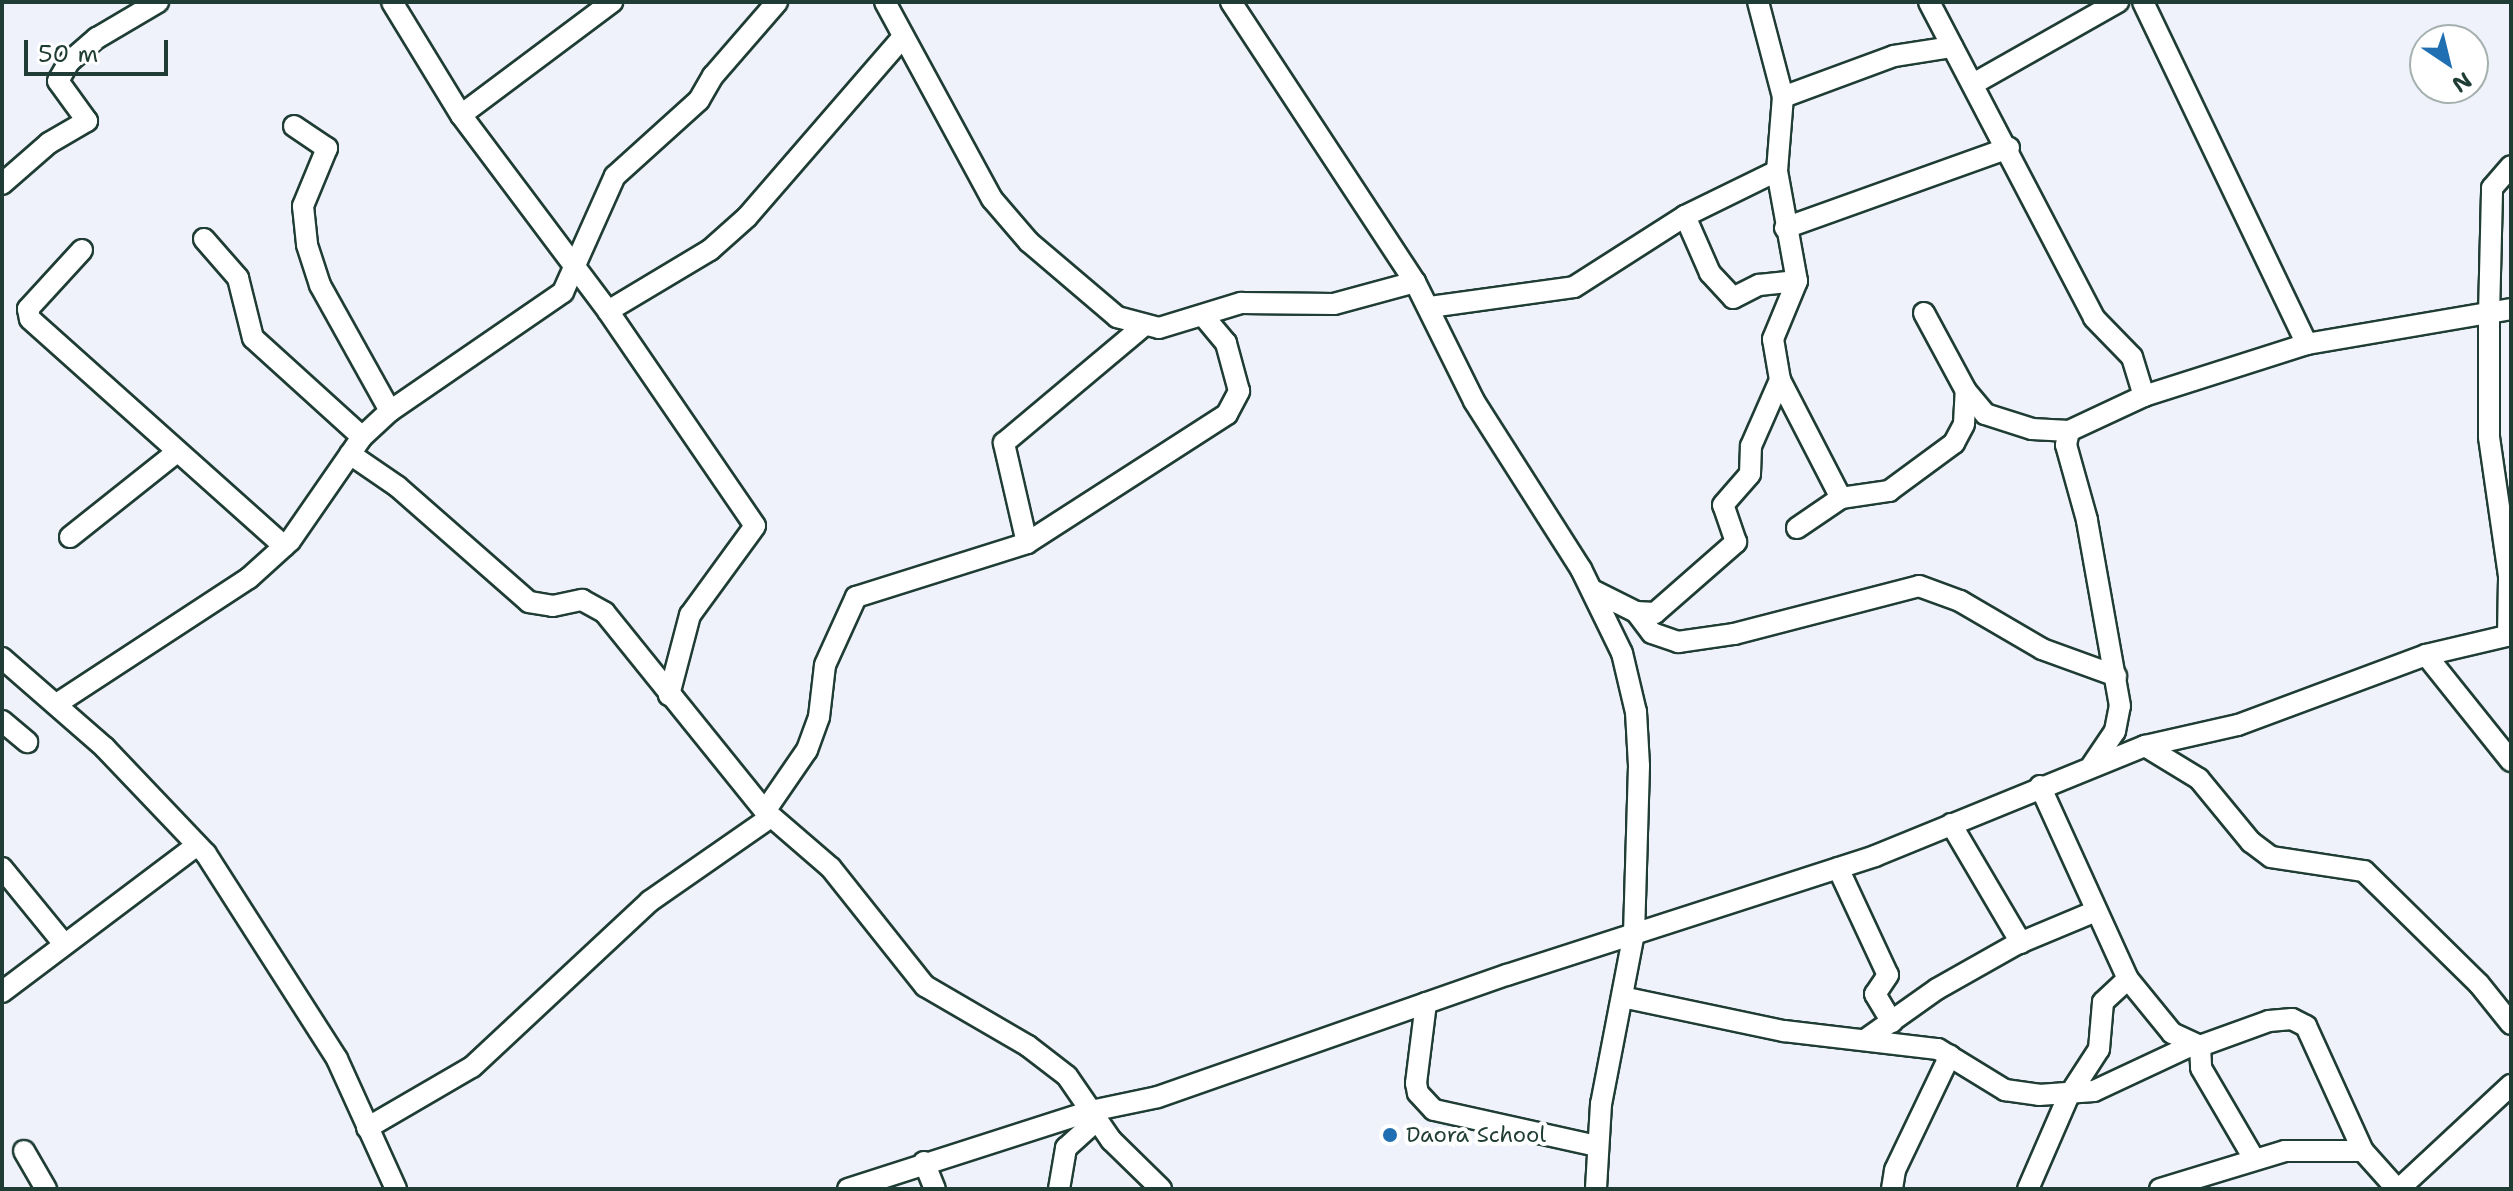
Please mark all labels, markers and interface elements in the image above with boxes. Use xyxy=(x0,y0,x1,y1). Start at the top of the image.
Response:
scale bar xyxy=(28,24,172,74)
north arrow xyxy=(2409,24,2489,104)
text: 50 m xyxy=(38,38,98,70)
text: N xyxy=(2446,66,2477,99)
place label: Daora School xyxy=(1406,1122,1546,1148)
marker: Daora School xyxy=(1381,1126,1399,1144)

